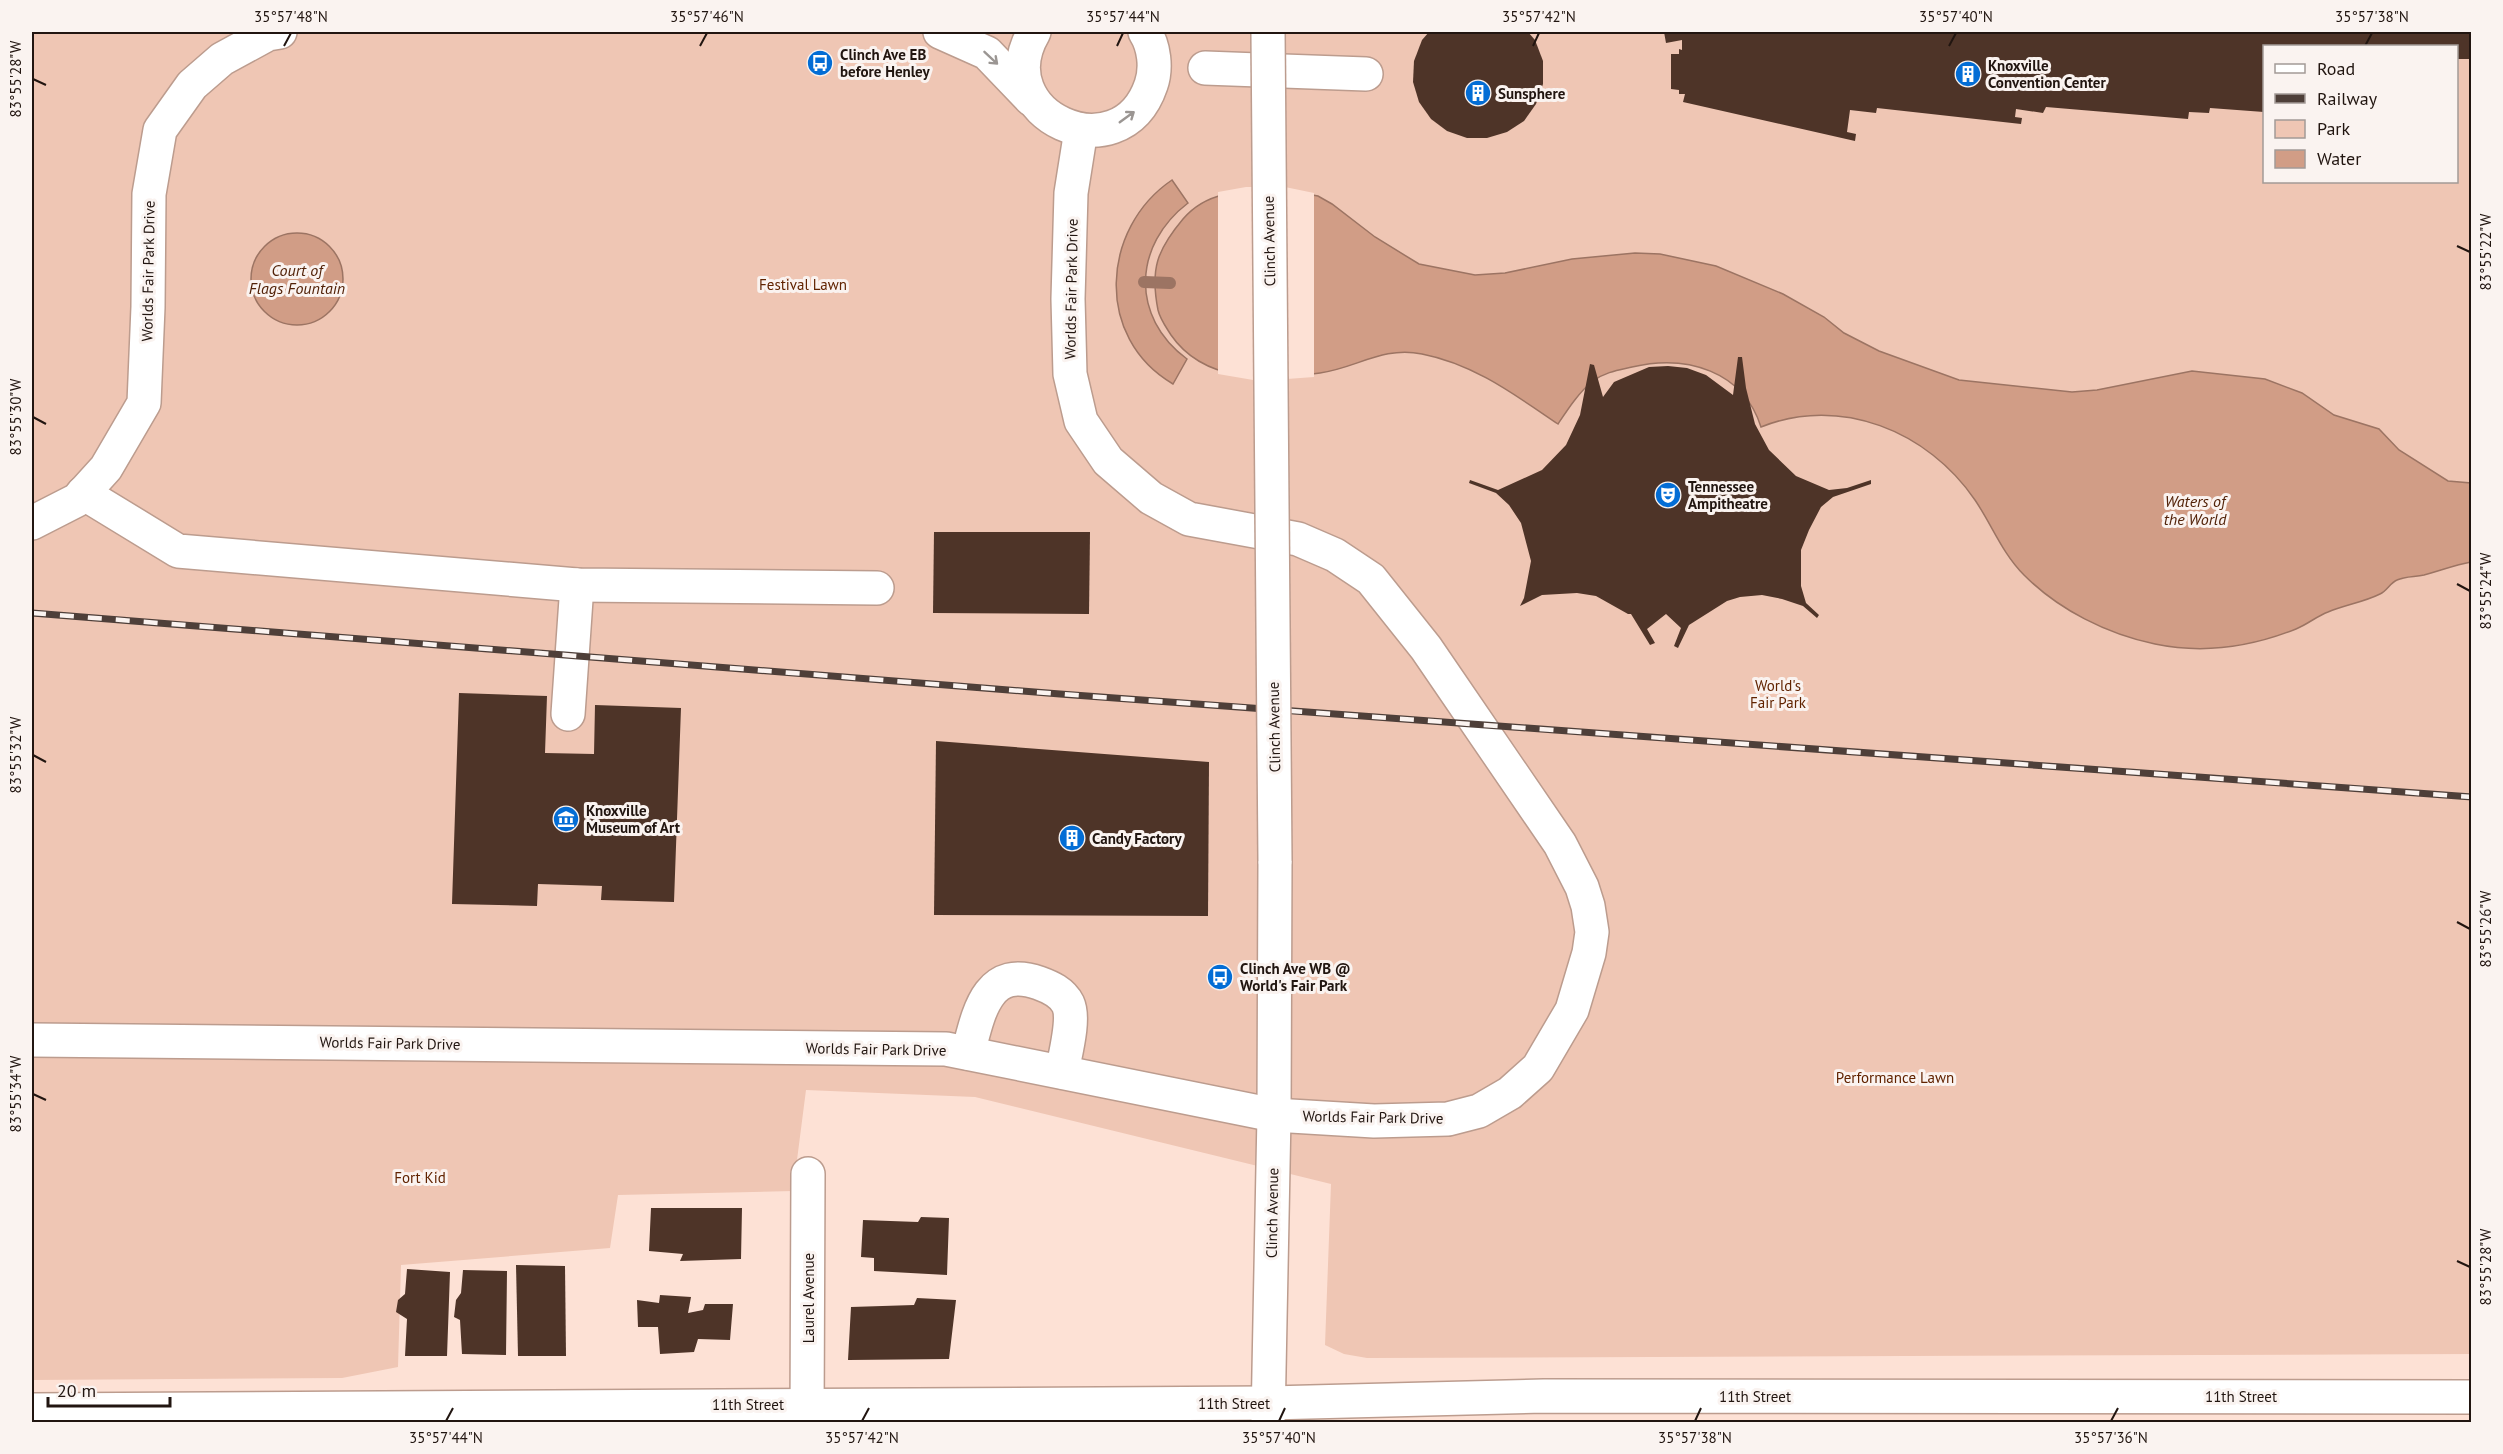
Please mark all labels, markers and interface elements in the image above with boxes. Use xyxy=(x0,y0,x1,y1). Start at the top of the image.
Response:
text: 35°57'48"N xyxy=(254,7,328,26)
text: 35°57'46"N xyxy=(670,7,744,26)
text: 35°57'44"N xyxy=(1086,7,1160,26)
text: 35°57'42"N xyxy=(1502,7,1576,26)
text: 35°57'40"N xyxy=(1919,7,1993,26)
text: 35°57'38"N xyxy=(2335,7,2409,26)
text: 83°55'28"W xyxy=(6,40,25,117)
place label: Clinch Ave EB before Henley xyxy=(840,45,931,81)
legend xyxy=(2263,45,2458,183)
bus stop icon: Clinch Ave EB before Henley xyxy=(805,48,835,78)
one-way arrow xyxy=(984,51,999,65)
place label: Knoxville Convention Center xyxy=(1988,56,2106,92)
text: Road xyxy=(2317,57,2355,80)
building icon: Knoxville Convention Center xyxy=(1953,59,1983,89)
building icon: Sunsphere xyxy=(1463,78,1493,108)
place label: Sunsphere xyxy=(1498,84,1566,103)
text: Railway xyxy=(2317,87,2378,110)
one-way arrow xyxy=(1119,111,1135,123)
text: Park xyxy=(2317,117,2350,140)
text: Water xyxy=(2317,147,2361,170)
street label: Clinch Avenue xyxy=(1259,196,1279,286)
street label: Worlds Fair Park Drive xyxy=(137,200,159,342)
text: 83°55'22"W xyxy=(2476,213,2495,290)
street label: Worlds Fair Park Drive xyxy=(1060,218,1082,360)
water label: Court of Flags Fountain xyxy=(249,260,345,298)
park label: Festival Lawn xyxy=(759,275,847,294)
text: 83°55'30"W xyxy=(6,378,25,455)
place label: Tennessee Ampitheatre xyxy=(1688,477,1768,513)
theatre icon: Tennessee Ampitheatre xyxy=(1653,480,1683,510)
water label: Waters of the World xyxy=(2164,491,2228,529)
text: 83°55'24"W xyxy=(2476,552,2495,629)
park label: World's Fair Park xyxy=(1750,676,1807,712)
street label: Clinch Avenue xyxy=(1264,682,1284,772)
text: 83°55'32"W xyxy=(6,716,25,793)
place label: Knoxville Museum of Art xyxy=(586,801,681,837)
museum icon: Knoxville Museum of Art xyxy=(551,804,581,834)
building icon: Candy Factory xyxy=(1057,823,1087,853)
place label: Candy Factory xyxy=(1092,829,1182,848)
text: 83°55'26"W xyxy=(2476,890,2495,967)
place label: Clinch Ave WB @ World's Fair Park xyxy=(1240,959,1351,995)
bus stop icon: Clinch Ave WB @ World's Fair Park xyxy=(1205,962,1235,992)
street label: Worlds Fair Park Drive xyxy=(319,1032,461,1054)
street label: Worlds Fair Park Drive xyxy=(805,1038,947,1060)
text: 83°55'34"W xyxy=(6,1055,25,1132)
park label: Performance Lawn xyxy=(1836,1068,1954,1087)
street label: Worlds Fair Park Drive xyxy=(1302,1106,1444,1128)
park label: Fort Kid xyxy=(394,1168,446,1187)
street label: Clinch Avenue xyxy=(1262,1168,1282,1258)
text: 83°55'28"W xyxy=(2476,1228,2495,1305)
street label: Laurel Avenue xyxy=(799,1253,818,1343)
scale bar xyxy=(48,1370,170,1408)
text: 20 m xyxy=(57,1379,96,1402)
street label: 11th Street xyxy=(1719,1387,1791,1406)
street label: 11th Street xyxy=(2205,1387,2277,1406)
street label: 11th Street xyxy=(1198,1394,1270,1413)
street label: 11th Street xyxy=(712,1395,784,1414)
text: 35°57'44"N xyxy=(409,1428,483,1447)
text: 35°57'42"N xyxy=(825,1428,899,1447)
text: 35°57'40"N xyxy=(1242,1428,1316,1447)
text: 35°57'38"N xyxy=(1658,1428,1732,1447)
text: 35°57'36"N xyxy=(2074,1428,2148,1447)

